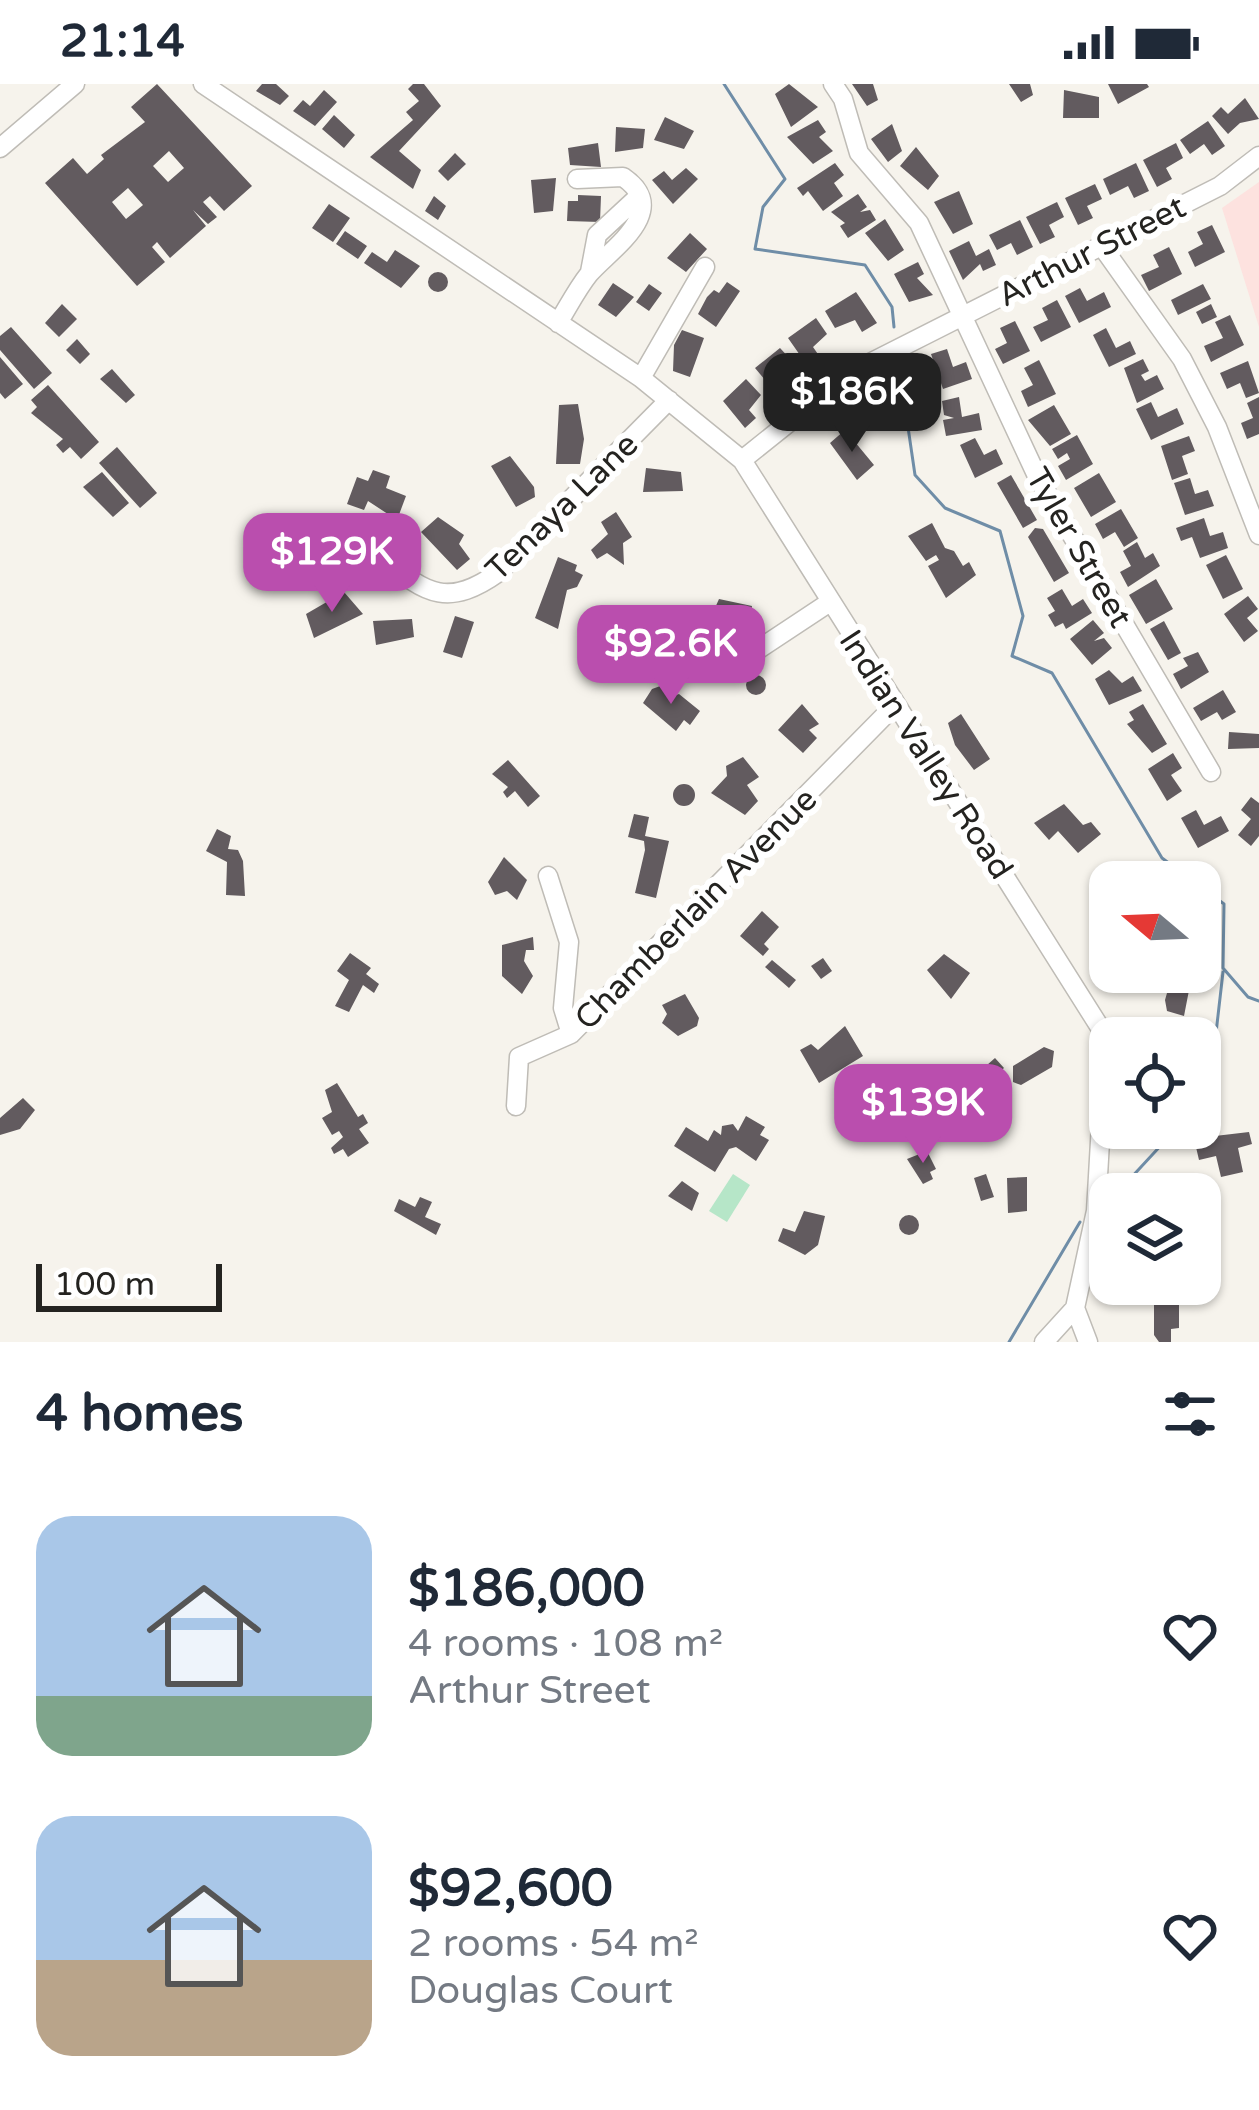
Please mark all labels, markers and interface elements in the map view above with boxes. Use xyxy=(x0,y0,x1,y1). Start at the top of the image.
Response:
text: 21:14 xyxy=(60,15,185,69)
street label: Arthur Street xyxy=(991,187,1192,315)
pin: $186K xyxy=(768,353,936,455)
text: $186K xyxy=(790,368,914,415)
street label: Tenaya Lane xyxy=(478,425,646,589)
street label: Tyler Street xyxy=(1017,461,1140,635)
pin: $129K xyxy=(248,513,416,615)
text: $129K xyxy=(270,528,394,575)
pin: $92.6K xyxy=(573,605,769,707)
text: $92.6K xyxy=(604,620,738,667)
street label: Indian Valley Road xyxy=(831,623,1021,887)
street label: Chamberlain Avenue xyxy=(567,780,825,1038)
north arrow xyxy=(1089,861,1221,993)
map controls xyxy=(1089,861,1221,1305)
button: locate xyxy=(1089,1017,1221,1149)
pin: $139K xyxy=(839,1064,1007,1166)
text: $139K xyxy=(861,1079,985,1126)
button: layers xyxy=(1089,1173,1221,1305)
scale bar xyxy=(36,1258,222,1311)
text: 100 m xyxy=(54,1265,155,1304)
icon: filters xyxy=(1157,1381,1223,1447)
text: 4 homes xyxy=(36,1383,244,1445)
text: $186,000 xyxy=(408,1558,645,1620)
icon: home xyxy=(132,1564,276,1708)
icon: heart xyxy=(1157,1603,1223,1669)
text: 4 rooms · 108 m² xyxy=(408,1620,723,1667)
text: Arthur Street xyxy=(408,1667,651,1714)
text: $92,600 xyxy=(408,1858,613,1920)
icon: home xyxy=(132,1864,276,2008)
icon: heart xyxy=(1157,1903,1223,1969)
text: 2 rooms · 54 m² xyxy=(408,1920,699,1967)
text: Douglas Court xyxy=(408,1967,673,2014)

